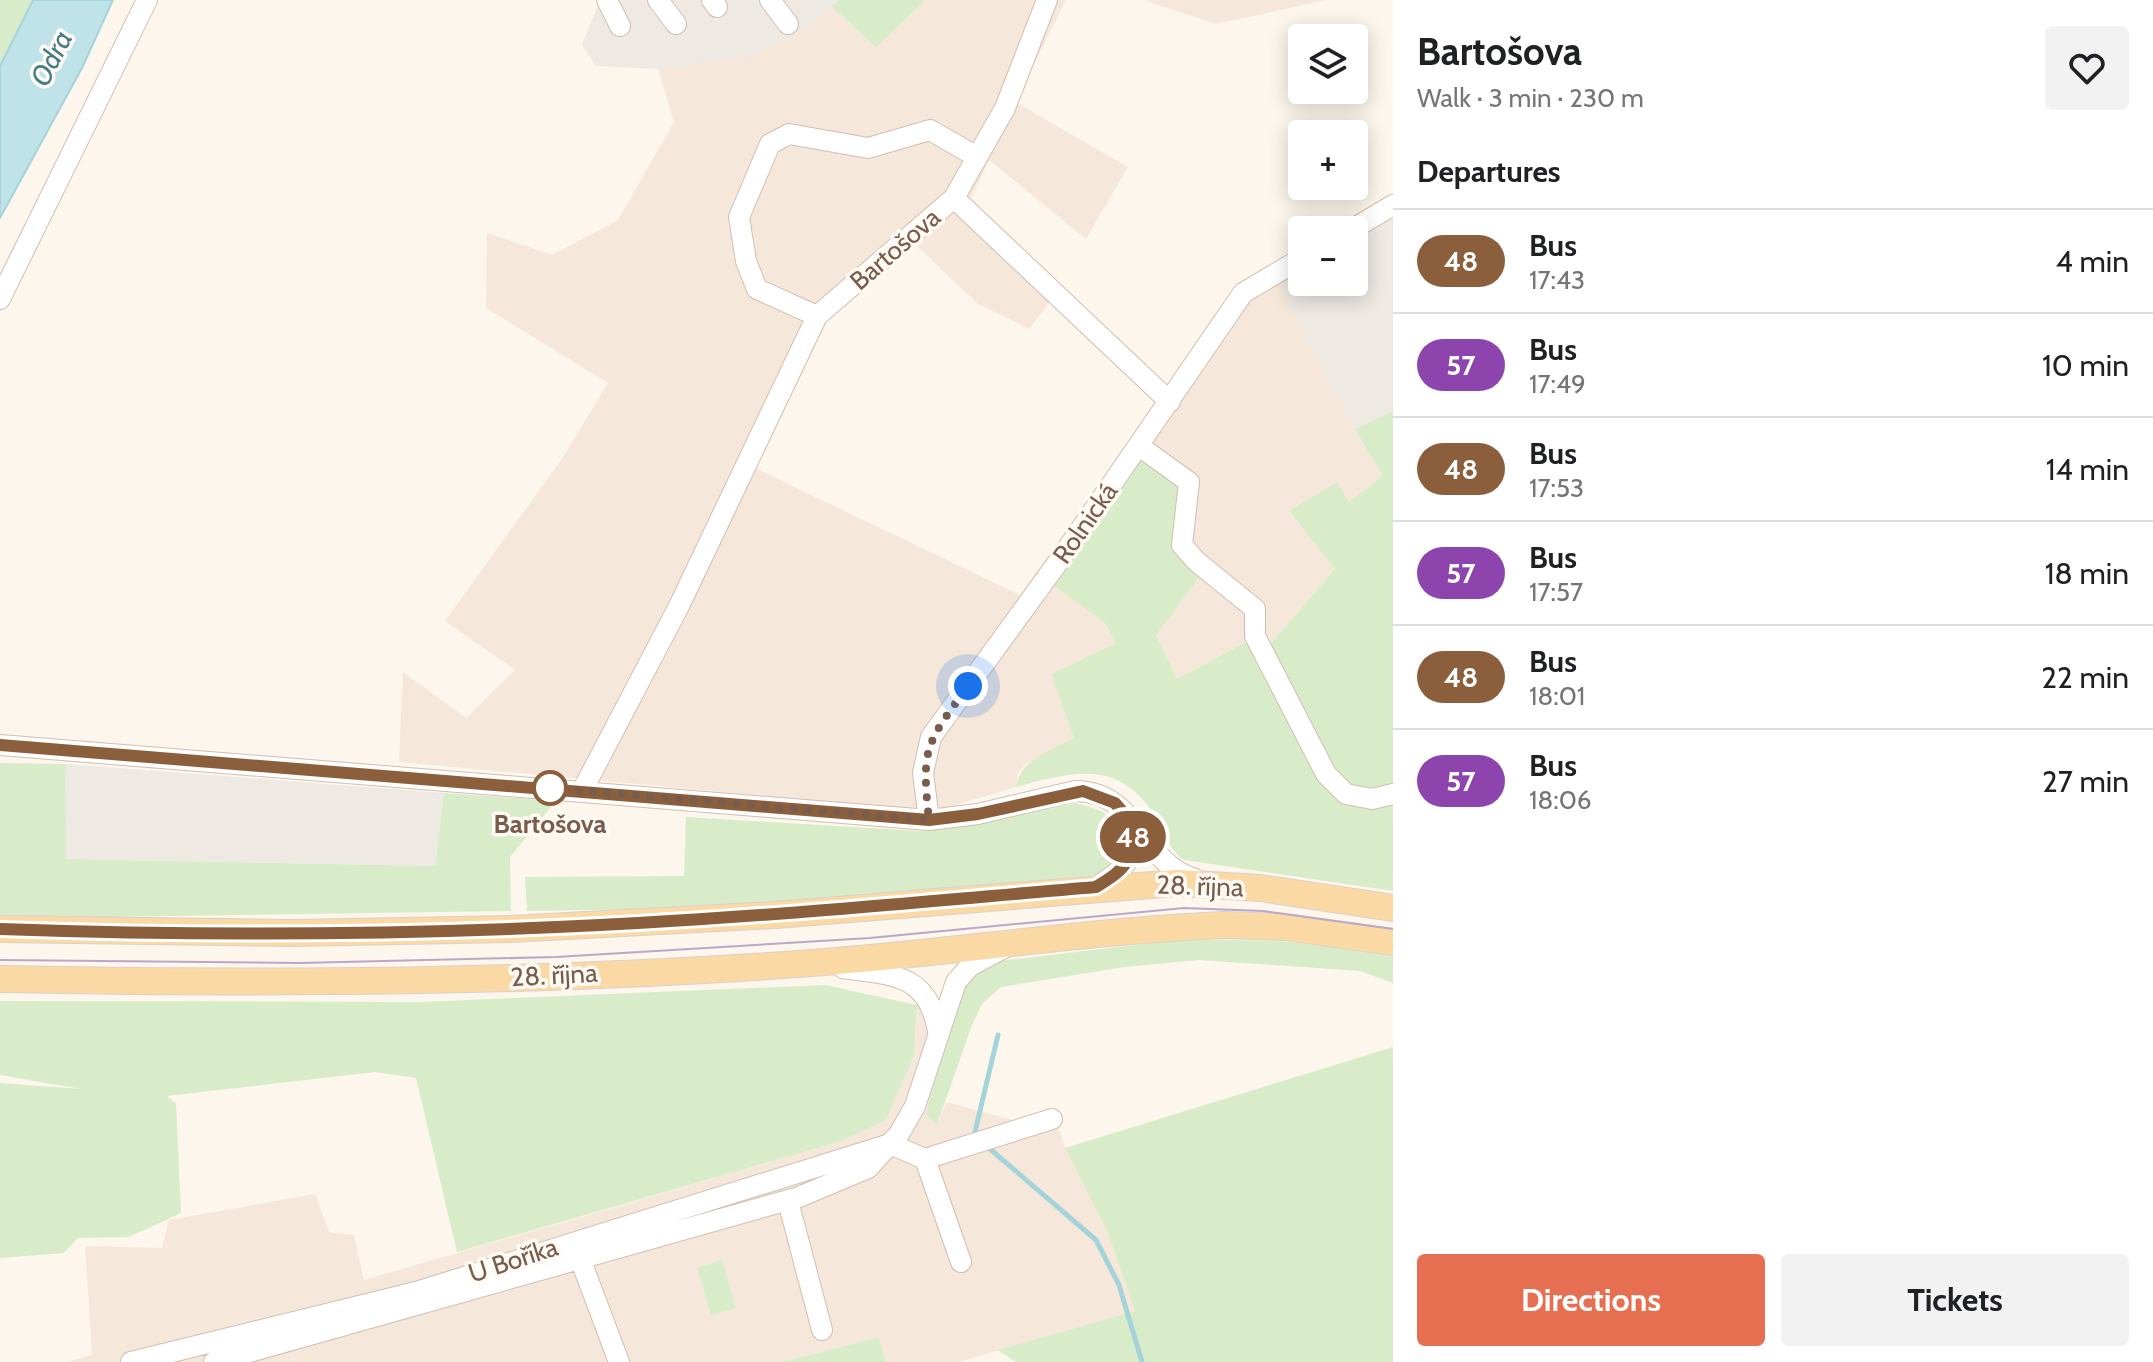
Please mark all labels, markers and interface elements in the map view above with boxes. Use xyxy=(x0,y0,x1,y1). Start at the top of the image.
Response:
water label: Odra xyxy=(23,24,79,92)
map controls xyxy=(1288,24,1368,296)
button: layers xyxy=(1288,24,1368,104)
button: heart xyxy=(2045,26,2129,110)
text: Bartošova xyxy=(1417,28,1582,75)
text: Walk · 3 min · 230 m xyxy=(1417,82,1644,114)
button: + xyxy=(1288,120,1368,200)
text: Departures xyxy=(1417,153,1561,190)
street label: Bartošova xyxy=(843,201,947,297)
button: − xyxy=(1288,216,1368,296)
text: Bus xyxy=(1529,227,1577,264)
text: 4 min xyxy=(2055,243,2129,280)
text: 48 xyxy=(1444,244,1478,278)
text: 17:43 xyxy=(1529,264,1585,296)
text: Bus xyxy=(1529,331,1577,368)
text: 10 min xyxy=(2042,347,2129,384)
text: 57 xyxy=(1446,348,1476,382)
text: 17:49 xyxy=(1529,368,1586,400)
text: Bus xyxy=(1529,435,1577,472)
text: 14 min xyxy=(2046,451,2129,488)
text: 48 xyxy=(1444,452,1478,486)
text: 17:53 xyxy=(1529,472,1584,504)
street label: Rolnická xyxy=(1046,476,1125,570)
text: Bus xyxy=(1529,539,1577,576)
text: 18 min xyxy=(2045,555,2129,592)
text: 57 xyxy=(1446,556,1476,590)
text: 17:57 xyxy=(1529,576,1583,608)
text: Bus xyxy=(1529,643,1577,680)
text: 22 min xyxy=(2041,659,2129,696)
text: 48 xyxy=(1444,660,1478,694)
your location xyxy=(948,666,988,706)
text: 18:01 xyxy=(1529,680,1585,712)
text: Bus xyxy=(1529,747,1577,784)
text: 27 min xyxy=(2042,763,2129,800)
text: 57 xyxy=(1446,764,1476,798)
marker: Bartošova xyxy=(533,771,567,805)
text: 18:06 xyxy=(1529,784,1592,816)
place label: Bartošova xyxy=(494,808,606,840)
line badge: 48 xyxy=(1097,811,1169,863)
text: 48 xyxy=(1116,820,1150,854)
street label: 28. října xyxy=(1156,868,1244,904)
street label: 28. října xyxy=(510,957,599,993)
street label: U Boříka xyxy=(464,1230,562,1289)
button: Directions xyxy=(1417,1254,1765,1346)
button: Tickets xyxy=(1781,1254,2129,1346)

